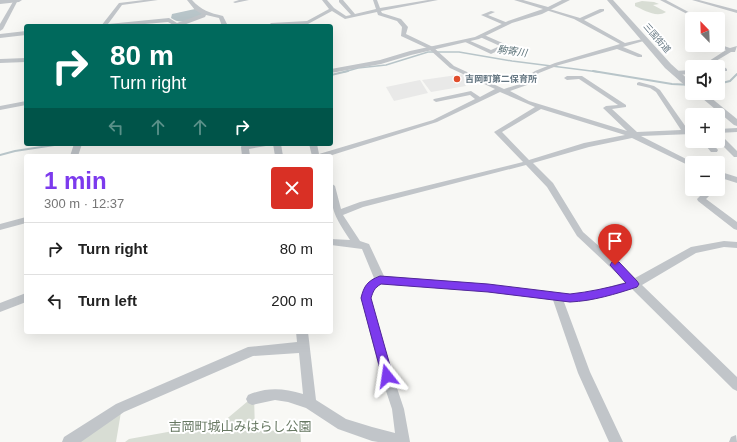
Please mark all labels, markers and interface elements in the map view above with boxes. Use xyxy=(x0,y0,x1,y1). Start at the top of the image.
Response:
north arrow xyxy=(685,12,725,52)
map controls xyxy=(685,12,725,196)
street label: 三国街道 xyxy=(641,21,673,55)
icon: right xyxy=(44,40,96,92)
text: 80 m xyxy=(110,40,174,71)
water label: 駒寄川 xyxy=(496,43,529,59)
button: sound xyxy=(685,60,725,100)
text: Turn right xyxy=(110,73,186,93)
marker: 吉岡町第二保育所 xyxy=(452,74,462,84)
place label: 吉岡町第二保育所 xyxy=(465,74,537,84)
button: + xyxy=(685,108,725,148)
icon: left xyxy=(105,116,127,138)
icon: ahead xyxy=(147,116,169,138)
icon: ahead xyxy=(189,116,211,138)
icon: right xyxy=(231,116,253,138)
button: − xyxy=(685,156,725,196)
text: 1 min xyxy=(44,167,107,194)
button: close xyxy=(271,167,313,209)
text: 300 m · 12:37 xyxy=(44,196,124,211)
pin xyxy=(598,224,632,265)
icon: arrive xyxy=(604,230,626,252)
icon: right xyxy=(44,238,66,260)
text: Turn right xyxy=(78,240,148,257)
text: 80 m xyxy=(280,240,313,257)
icon: left xyxy=(44,290,66,312)
text: Turn left xyxy=(78,292,137,309)
text: 200 m xyxy=(271,292,313,309)
position arrow xyxy=(366,355,408,397)
park label: 吉岡町城山みはらし公園 xyxy=(168,419,312,434)

